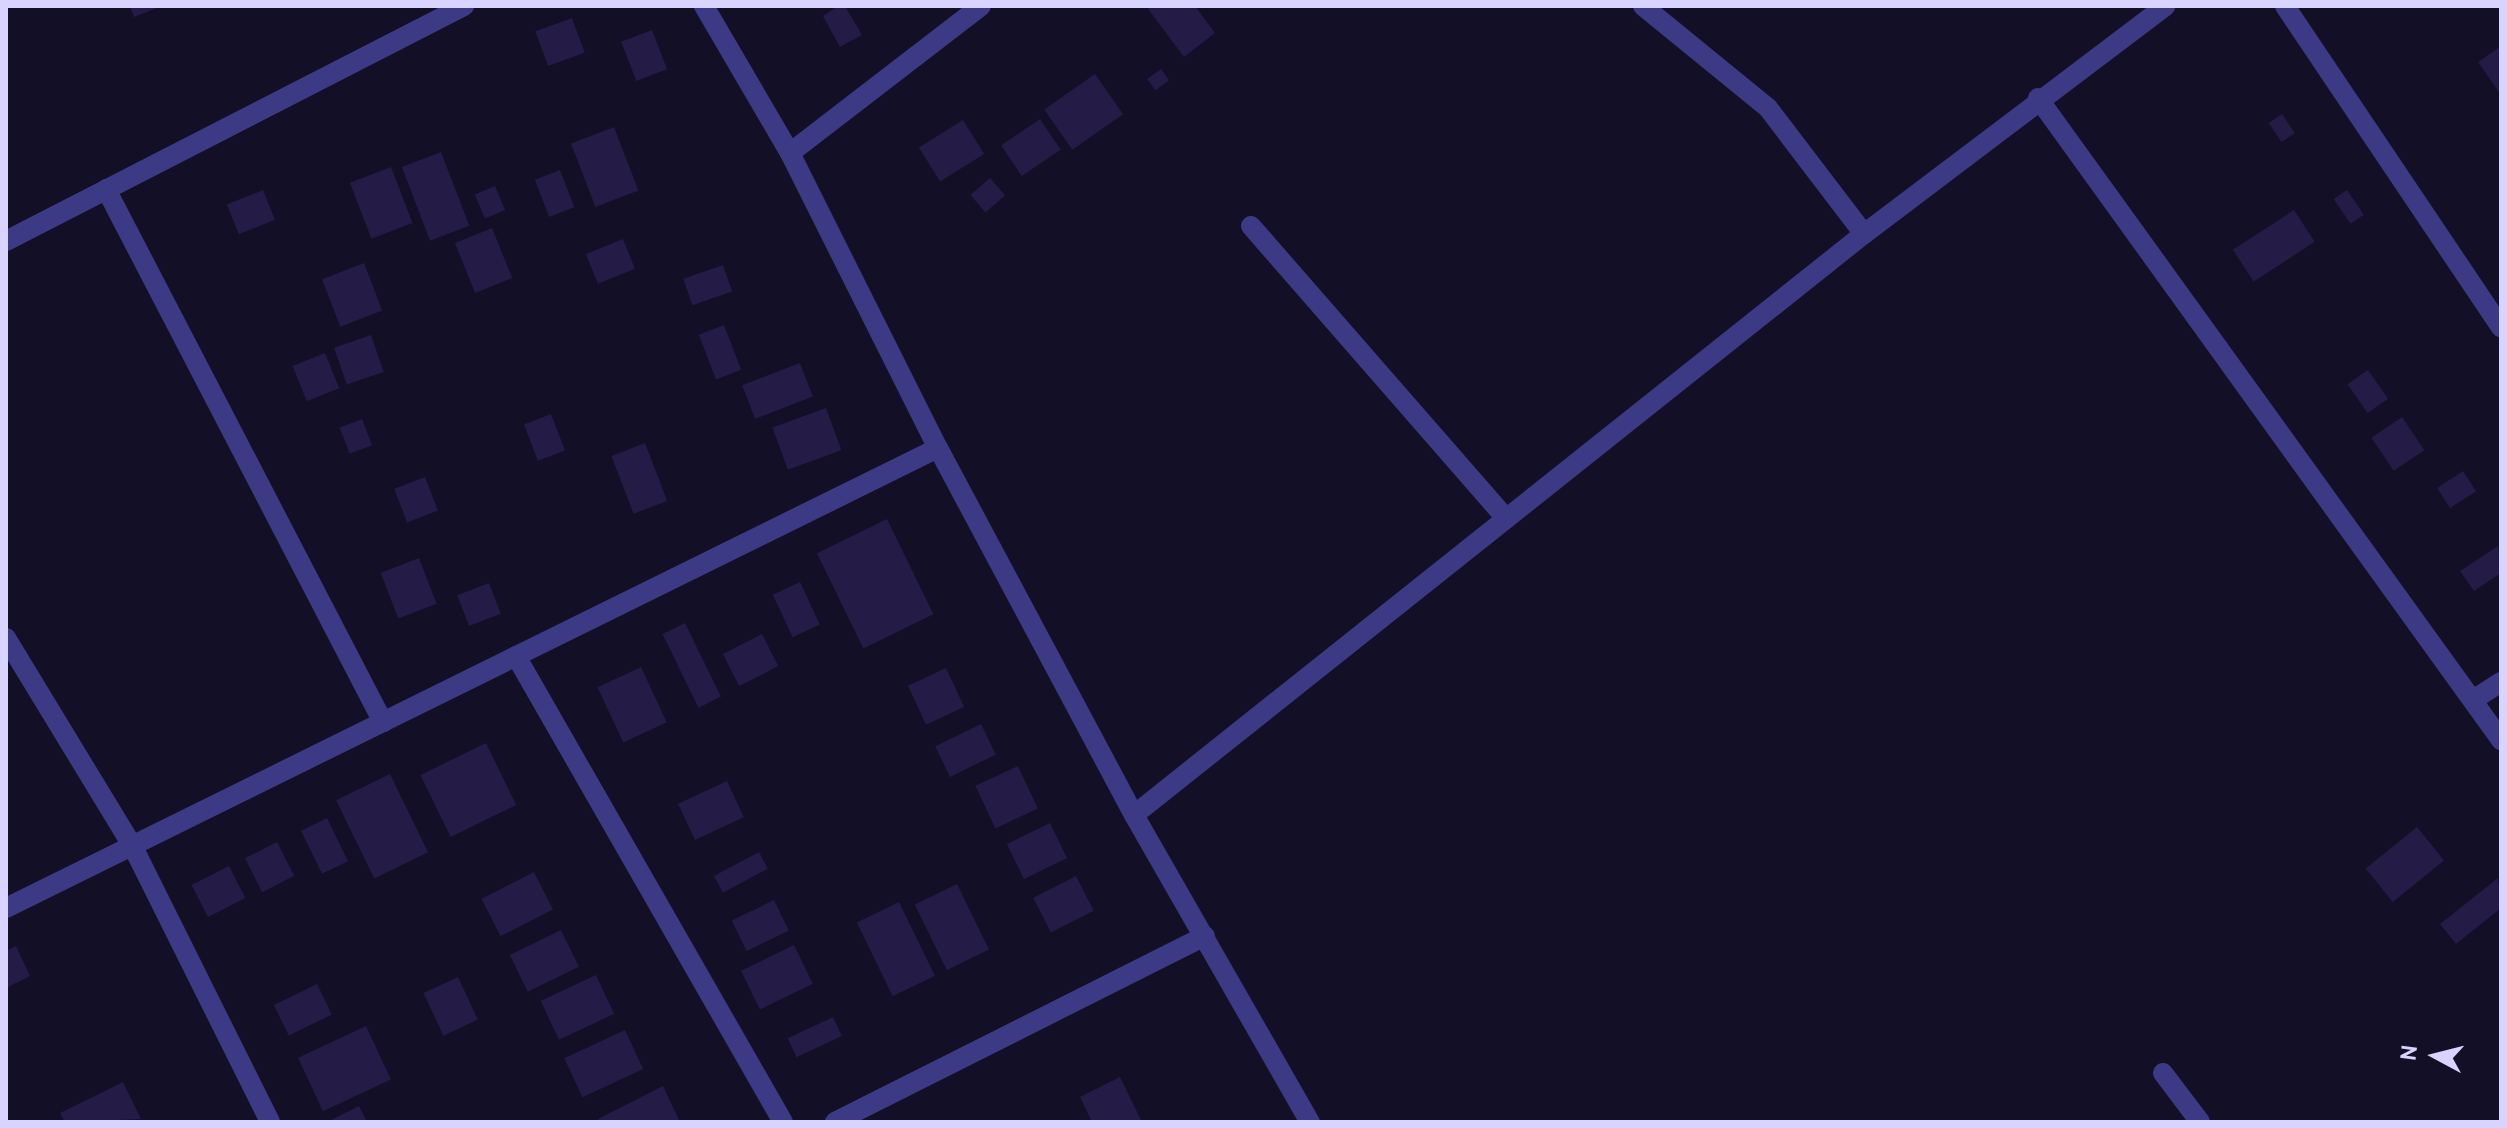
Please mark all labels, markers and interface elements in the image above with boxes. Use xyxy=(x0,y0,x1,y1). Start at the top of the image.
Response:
north arrow xyxy=(2395,1016,2475,1096)
text: N xyxy=(2396,1044,2425,1063)

